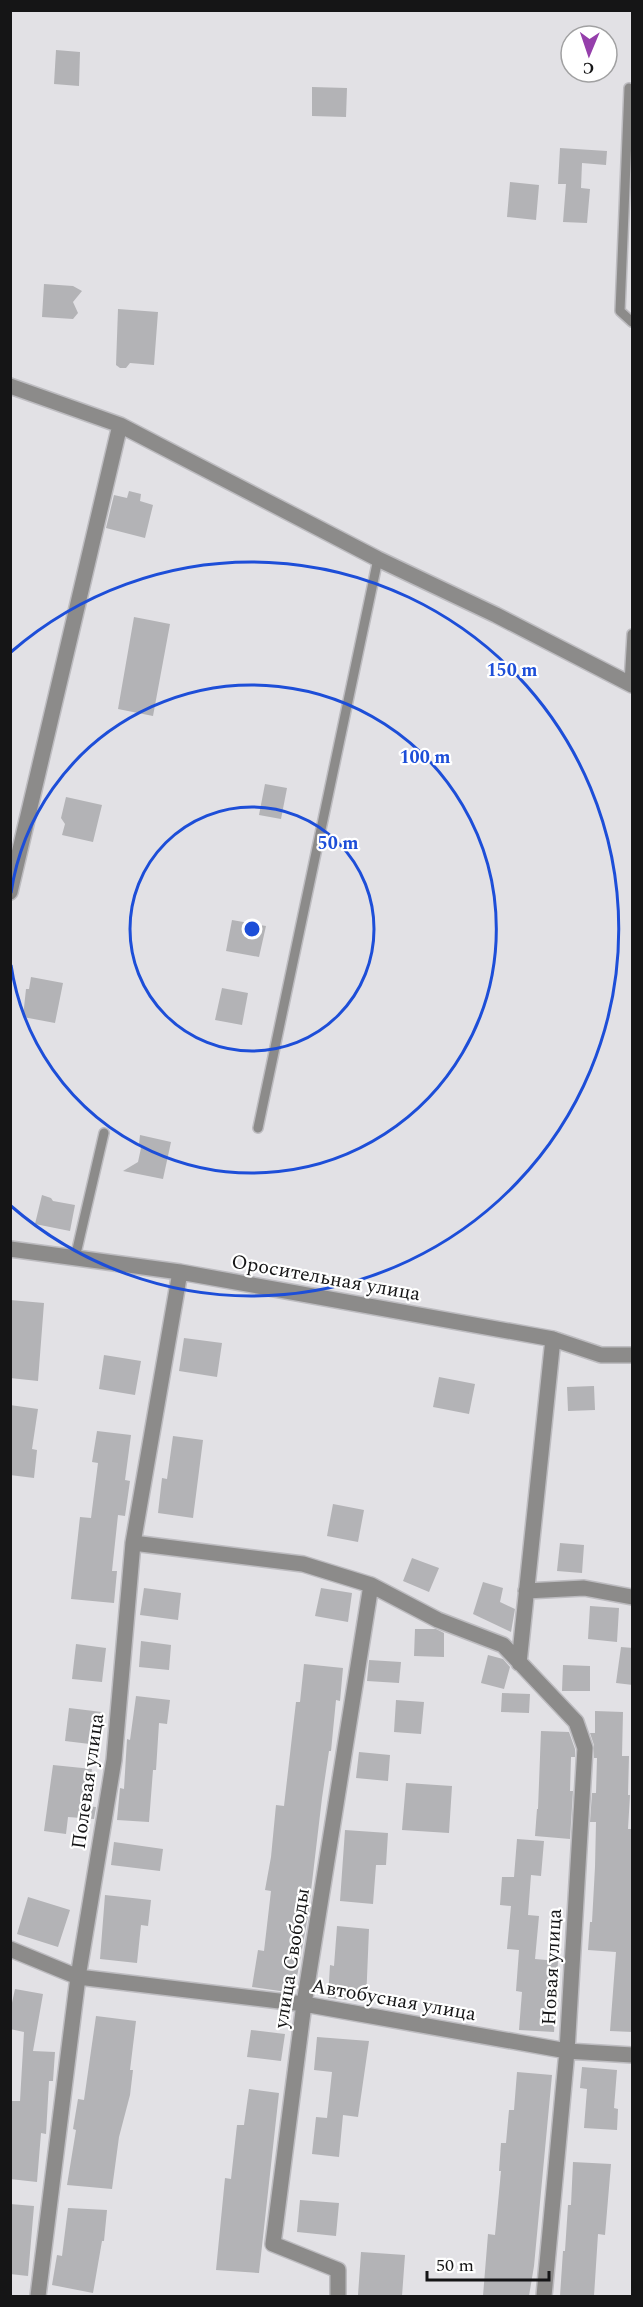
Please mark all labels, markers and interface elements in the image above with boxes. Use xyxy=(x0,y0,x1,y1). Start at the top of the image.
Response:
north arrow xyxy=(559,24,619,84)
text: С xyxy=(582,56,595,80)
text: 150 m xyxy=(486,657,538,684)
text: 100 m xyxy=(399,744,451,771)
text: 50 m xyxy=(318,830,358,857)
centre of rings xyxy=(242,919,262,939)
street label: Оросительная улица xyxy=(229,1247,423,1309)
street label: Полевая улица xyxy=(64,1711,112,1851)
street label: улица Свободы xyxy=(266,1886,318,2031)
street label: Новая улица xyxy=(534,1908,570,2026)
street label: Автобусная улица xyxy=(309,1971,479,2029)
scale bar xyxy=(427,2244,548,2282)
text: 50 m xyxy=(436,2252,474,2279)

